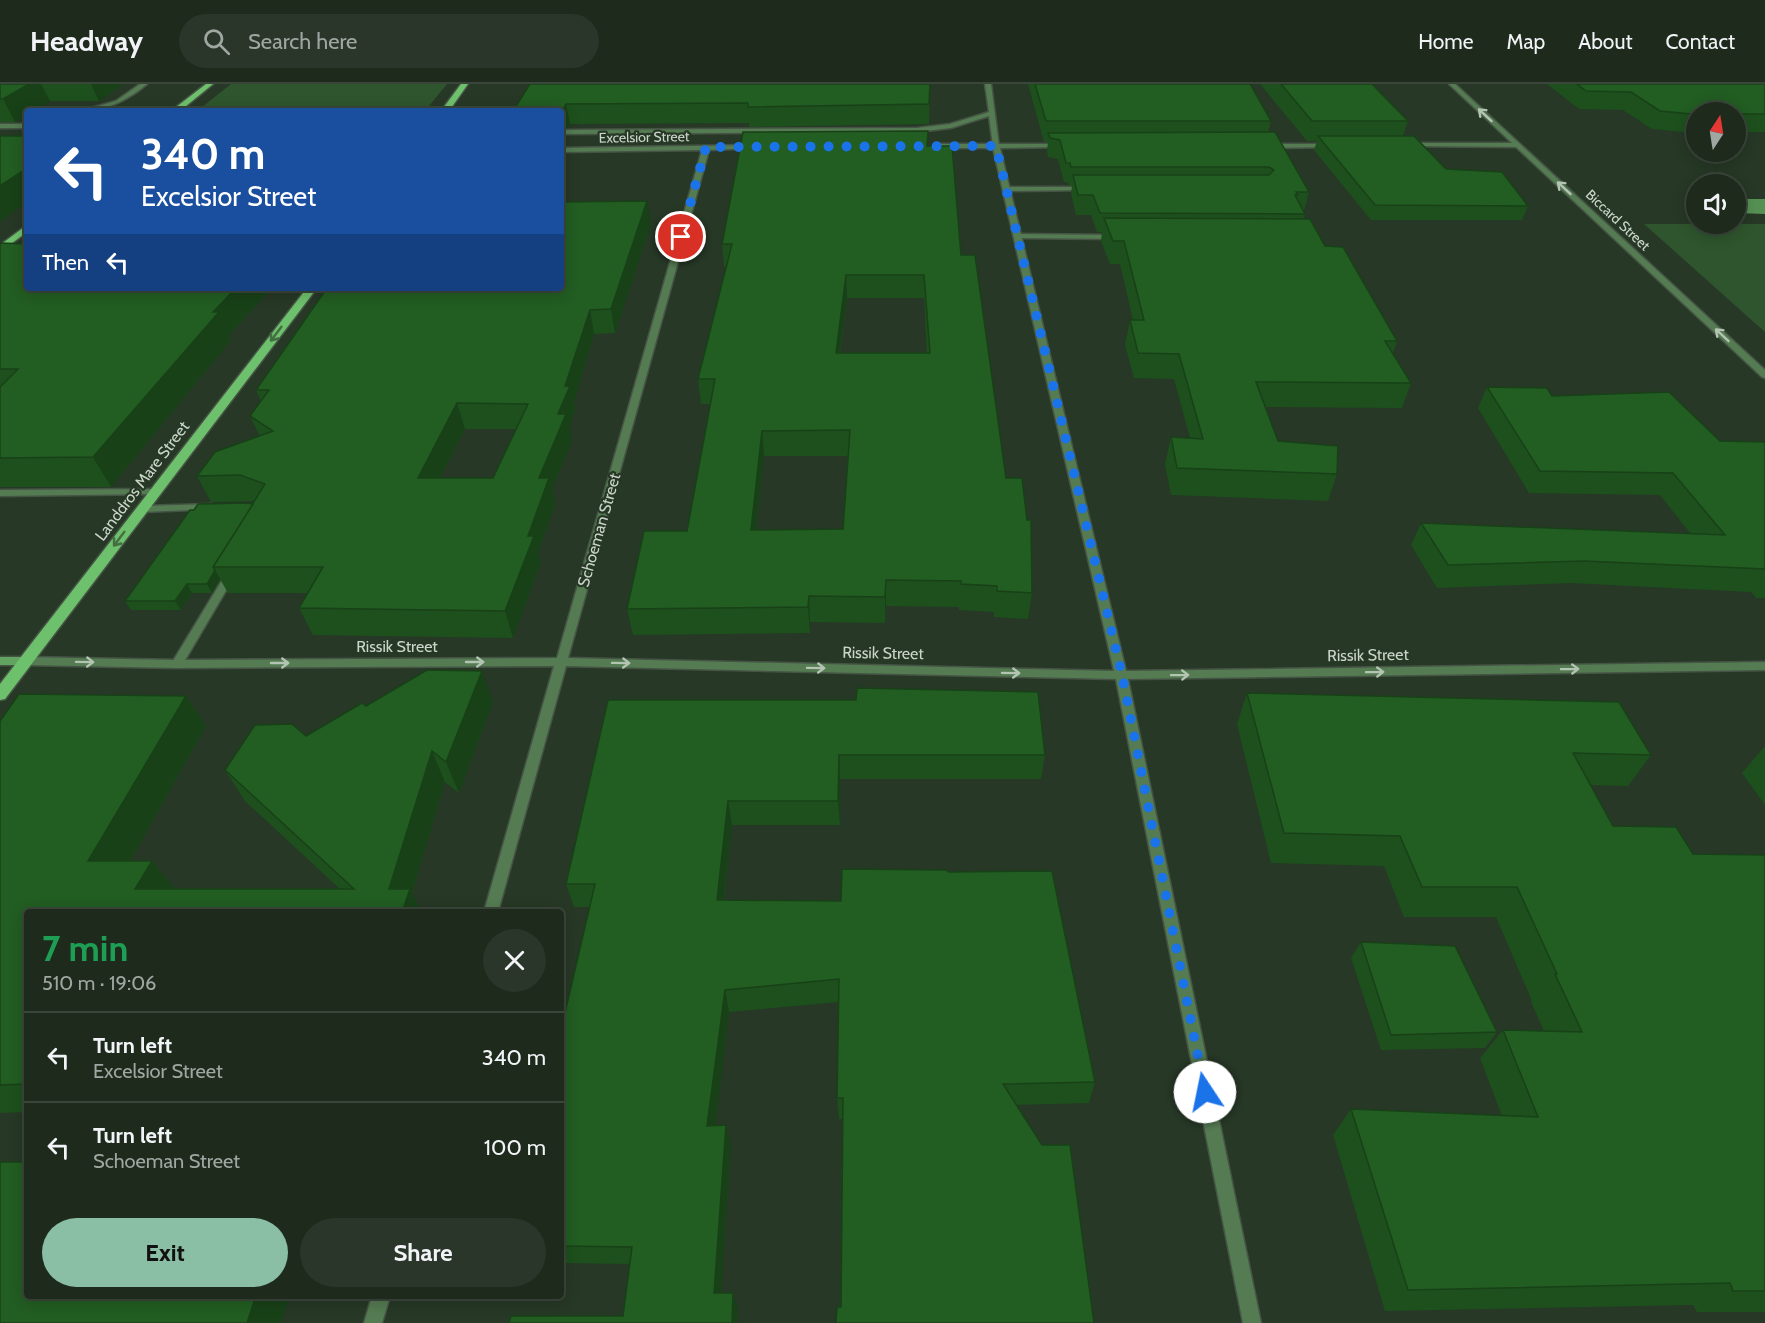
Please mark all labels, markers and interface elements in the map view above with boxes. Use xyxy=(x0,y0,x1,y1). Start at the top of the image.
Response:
search box xyxy=(179,14,599,68)
text: Headway xyxy=(30,24,143,58)
icon: search xyxy=(200,25,233,58)
text: Search here xyxy=(248,28,357,55)
text: Home xyxy=(1418,29,1474,54)
text: Map xyxy=(1507,29,1545,54)
text: About xyxy=(1578,29,1632,54)
text: Contact xyxy=(1665,29,1735,54)
north arrow xyxy=(1686,102,1746,162)
map controls xyxy=(1686,102,1746,234)
one-way arrow xyxy=(1478,108,1493,122)
street label: Excelsior Street xyxy=(598,127,690,147)
text: 340 m xyxy=(141,128,265,180)
icon: left xyxy=(42,132,120,210)
button: sound xyxy=(1686,174,1746,234)
text: Excelsior Street xyxy=(141,180,316,213)
one-way arrow xyxy=(1557,181,1572,195)
street label: Biccard Street xyxy=(1582,186,1654,255)
pin xyxy=(655,211,706,262)
icon: arrive xyxy=(664,220,697,253)
icon: left xyxy=(101,246,134,279)
text: Then xyxy=(42,249,89,276)
one-way arrow xyxy=(270,326,282,342)
one-way arrow xyxy=(1715,328,1730,342)
street label: Landdros Mare Street xyxy=(91,417,193,544)
street label: Schoeman Street xyxy=(574,470,625,589)
one-way arrow xyxy=(113,531,126,547)
street label: Rissik Street xyxy=(356,637,438,656)
street label: Rissik Street xyxy=(842,643,924,663)
street label: Rissik Street xyxy=(1327,645,1409,665)
one-way arrow xyxy=(74,656,94,668)
one-way arrow xyxy=(464,656,484,668)
one-way arrow xyxy=(269,657,289,669)
one-way arrow xyxy=(611,657,631,669)
one-way arrow xyxy=(806,662,826,674)
one-way arrow xyxy=(1559,663,1579,675)
one-way arrow xyxy=(1364,666,1384,678)
one-way arrow xyxy=(1001,667,1021,678)
one-way arrow xyxy=(1169,669,1189,680)
text: 7 min xyxy=(42,926,128,970)
button: close xyxy=(483,929,546,992)
text: 510 m · 19:06 xyxy=(42,971,156,995)
text: Turn left xyxy=(93,1032,172,1059)
icon: left xyxy=(42,1041,75,1074)
text: 340 m xyxy=(482,1044,546,1071)
text: Excelsior Street xyxy=(93,1059,223,1083)
position arrow xyxy=(1173,1060,1237,1124)
text: Turn left xyxy=(93,1122,172,1149)
icon: left xyxy=(42,1131,75,1164)
text: 100 m xyxy=(484,1134,546,1161)
text: Schoeman Street xyxy=(93,1149,240,1173)
button: Exit xyxy=(42,1218,288,1287)
button: Share xyxy=(300,1218,546,1287)

